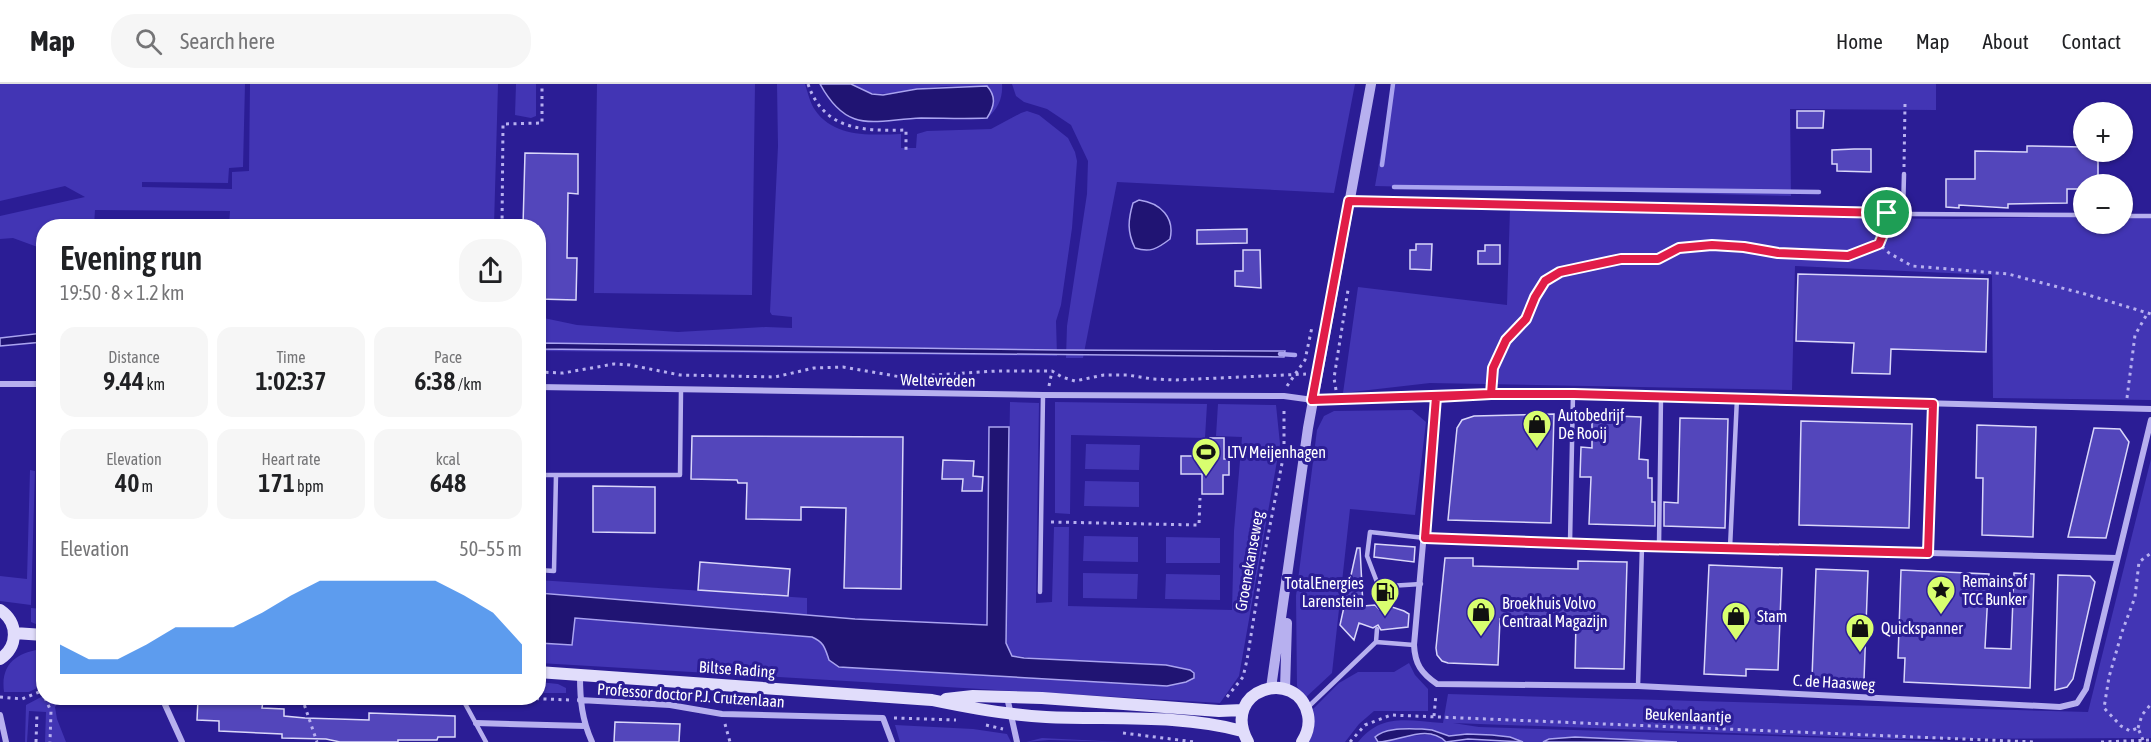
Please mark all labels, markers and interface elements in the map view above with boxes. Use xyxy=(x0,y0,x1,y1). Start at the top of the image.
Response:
search box xyxy=(111,14,531,68)
text: Map xyxy=(30,25,75,57)
icon: search xyxy=(132,25,165,58)
text: Search here xyxy=(180,28,275,54)
text: Home xyxy=(1836,29,1883,53)
text: Map xyxy=(1916,29,1950,53)
text: About xyxy=(1983,29,2029,53)
text: Contact xyxy=(2062,29,2121,53)
map controls xyxy=(2073,102,2133,234)
button: + xyxy=(2073,102,2133,162)
button: − xyxy=(2073,174,2133,234)
pin xyxy=(1861,187,1912,238)
icon: arrive xyxy=(1870,196,1903,229)
text: Evening run xyxy=(60,239,202,277)
button: share xyxy=(459,239,522,302)
text: 19:50 · 8 × 1.2 km xyxy=(60,281,185,304)
text: Distance xyxy=(108,348,160,366)
text: Time xyxy=(276,348,306,366)
text: Pace xyxy=(434,348,462,366)
text: 9.44 xyxy=(103,366,144,396)
text: 1:02:37 xyxy=(256,366,326,396)
text: 6:38 xyxy=(414,366,456,396)
street label: Weltevreden xyxy=(900,370,976,390)
text: km xyxy=(144,375,165,393)
text: /km xyxy=(456,375,482,393)
place label: Autobedrijf De Rooij xyxy=(1558,406,1625,443)
shop icon: Autobedrijf De Rooij xyxy=(1521,408,1553,450)
sports icon: LTV Meijenhagen xyxy=(1190,436,1222,478)
place label: LTV Meijenhagen xyxy=(1227,443,1326,462)
text: Elevation xyxy=(106,450,162,468)
text: Heart rate xyxy=(262,450,320,468)
text: kcal xyxy=(436,450,460,468)
text: 40 xyxy=(115,468,139,498)
text: 171 xyxy=(258,468,295,498)
text: 648 xyxy=(430,468,466,498)
text: m xyxy=(139,477,153,495)
text: bpm xyxy=(295,477,324,495)
street label: Groenekanseweg xyxy=(1231,509,1268,613)
text: Elevation xyxy=(60,537,129,560)
text: 50–55 m xyxy=(459,537,522,560)
place label: Remains of TCC Bunker xyxy=(1962,572,2028,608)
place label: TotalEnergies Larenstein xyxy=(1285,574,1364,610)
place icon: Remains of TCC Bunker xyxy=(1925,574,1957,616)
fuel station icon: TotalEnergies Larenstein xyxy=(1369,576,1401,618)
place label: Broekhuis Volvo Centraal Magazijn xyxy=(1502,594,1608,631)
shop icon: Broekhuis Volvo Centraal Magazijn xyxy=(1465,596,1497,638)
shop icon: Stam xyxy=(1720,600,1752,642)
place label: Stam xyxy=(1757,607,1787,625)
shop icon: Quickspanner xyxy=(1844,612,1876,654)
place label: Quickspanner xyxy=(1881,619,1963,638)
street label: Biltse Rading xyxy=(698,657,776,682)
street label: C. de Haasweg xyxy=(1792,671,1876,694)
street label: Professor doctor P.J. Crutzenlaan xyxy=(597,679,785,711)
street label: Beukenlaantje xyxy=(1644,704,1732,727)

